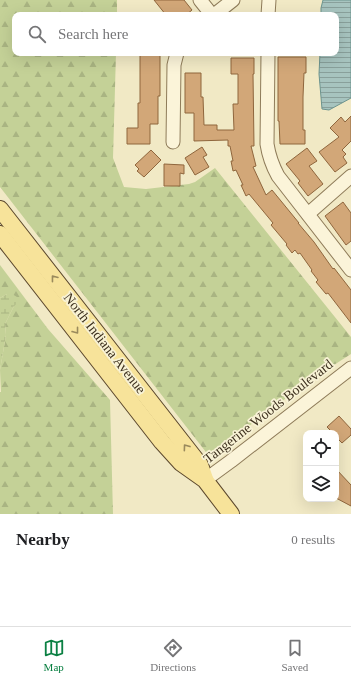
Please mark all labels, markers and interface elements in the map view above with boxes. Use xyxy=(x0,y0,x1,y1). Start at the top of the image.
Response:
search box xyxy=(12,12,339,56)
icon: search xyxy=(26,23,48,45)
text: Search here xyxy=(58,26,128,42)
one-way arrow xyxy=(52,276,59,283)
street label: North Indiana Avenue xyxy=(61,290,148,397)
one-way arrow xyxy=(71,327,78,334)
street label: Tangerine Woods Boulevard xyxy=(201,356,336,466)
map controls xyxy=(303,430,339,502)
button: locate xyxy=(303,430,339,466)
one-way arrow xyxy=(183,444,191,451)
button: layers xyxy=(303,466,339,502)
text: Nearby xyxy=(16,530,70,549)
text: 0 results xyxy=(291,532,335,547)
tab: Map xyxy=(43,637,65,673)
tab: Directions xyxy=(150,637,196,673)
tab: Saved xyxy=(281,637,308,673)

